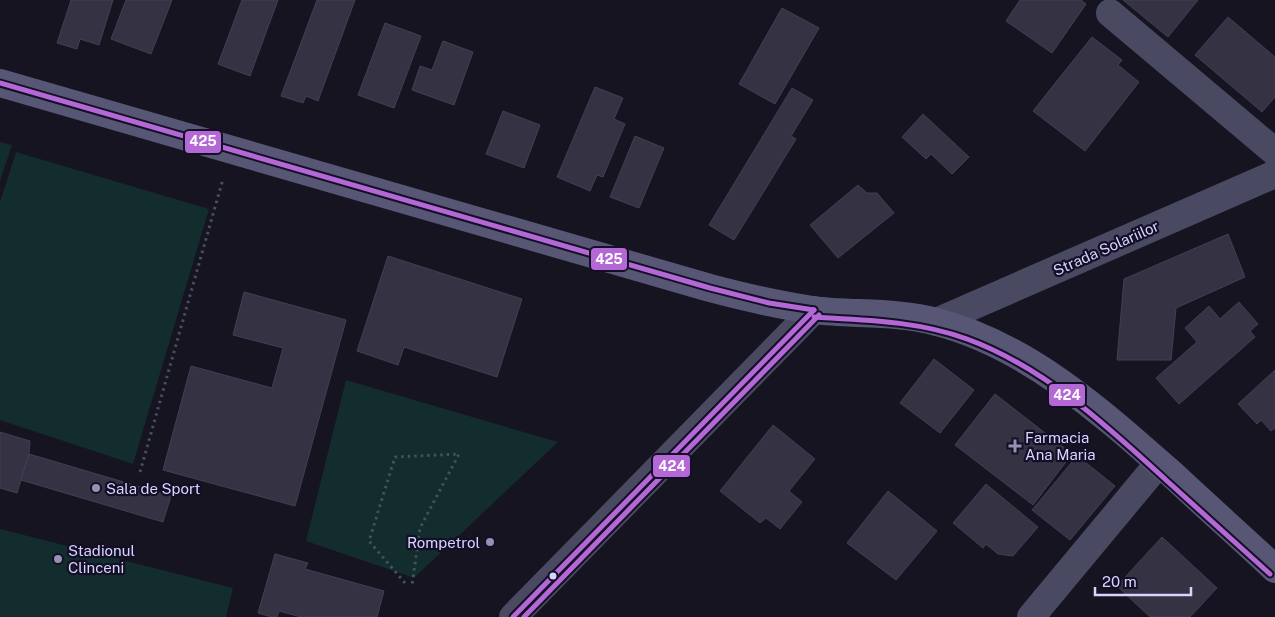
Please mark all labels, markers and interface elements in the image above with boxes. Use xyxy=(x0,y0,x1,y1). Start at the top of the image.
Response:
line badge: 425 xyxy=(184,130,222,154)
text: 425 xyxy=(189,133,217,149)
street label: Strada Solariilor xyxy=(1051,217,1161,279)
line badge: 425 xyxy=(590,247,628,271)
text: 425 xyxy=(595,251,623,267)
line badge: 424 xyxy=(1048,383,1086,407)
text: 424 xyxy=(1053,387,1081,403)
place label: Farmacia Ana Maria xyxy=(1025,429,1096,463)
marker: Farmacia Ana Maria xyxy=(1009,440,1021,452)
line badge: 424 xyxy=(652,454,691,478)
text: 424 xyxy=(658,458,686,474)
place label: Sala de Sport xyxy=(106,480,201,497)
marker: Sala de Sport xyxy=(90,482,102,494)
place label: Rompetrol xyxy=(407,534,480,551)
marker: Rompetrol xyxy=(484,536,496,548)
place label: Stadionul Clinceni xyxy=(68,542,135,576)
marker: Stadionul Clinceni xyxy=(52,553,64,565)
scale bar xyxy=(1095,564,1191,596)
unlabelled marker xyxy=(548,571,558,581)
text: 20 m xyxy=(1102,573,1137,590)

